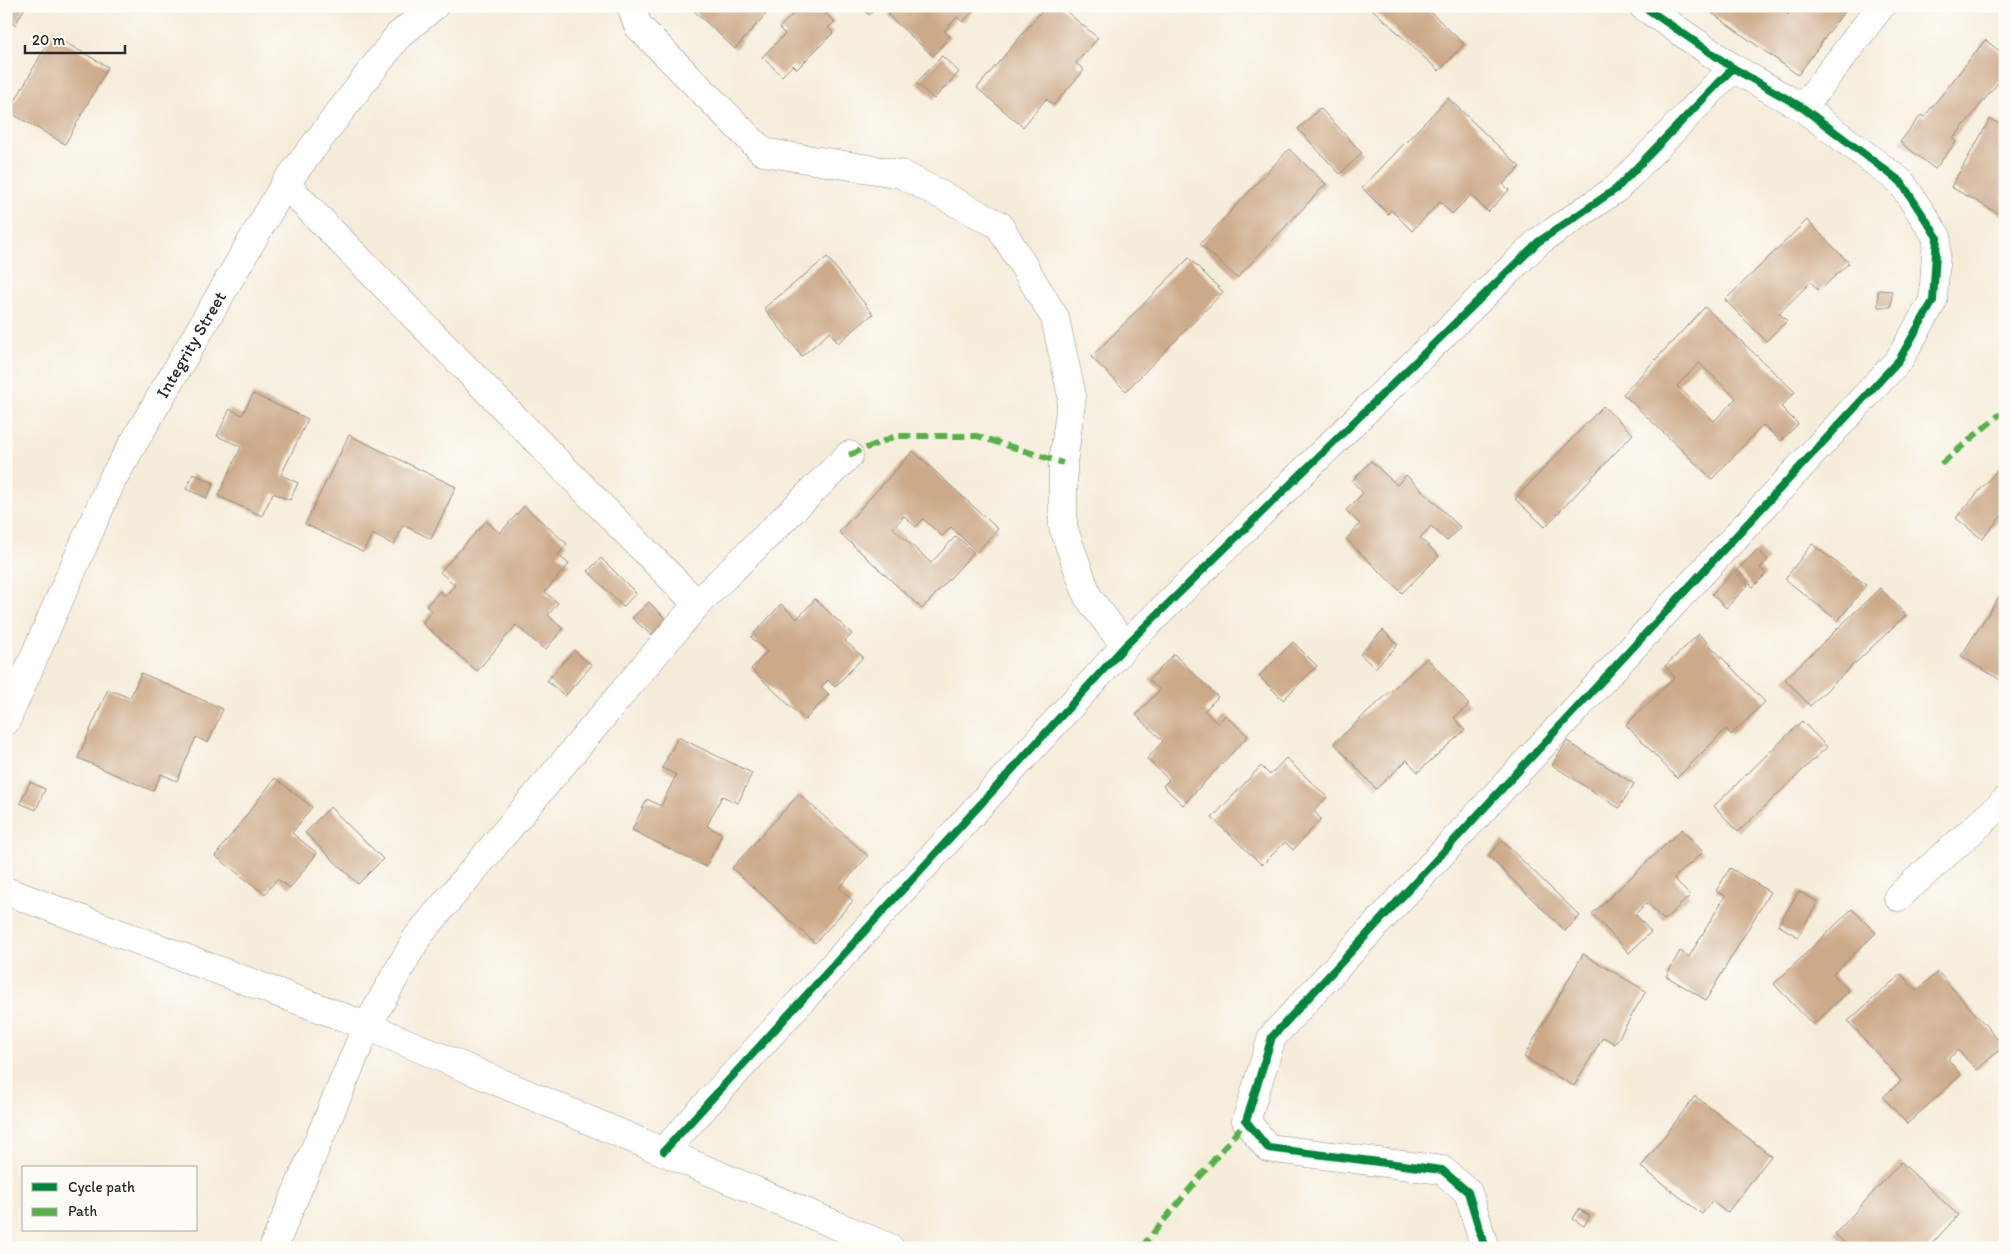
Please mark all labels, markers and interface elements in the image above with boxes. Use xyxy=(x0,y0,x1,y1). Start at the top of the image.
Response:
scale bar xyxy=(25,22,125,54)
text: 20 m xyxy=(32,31,66,49)
street label: Integrity Street xyxy=(151,287,231,402)
legend xyxy=(22,1166,198,1232)
text: Cycle path xyxy=(68,1178,135,1196)
text: Path xyxy=(68,1202,97,1220)

